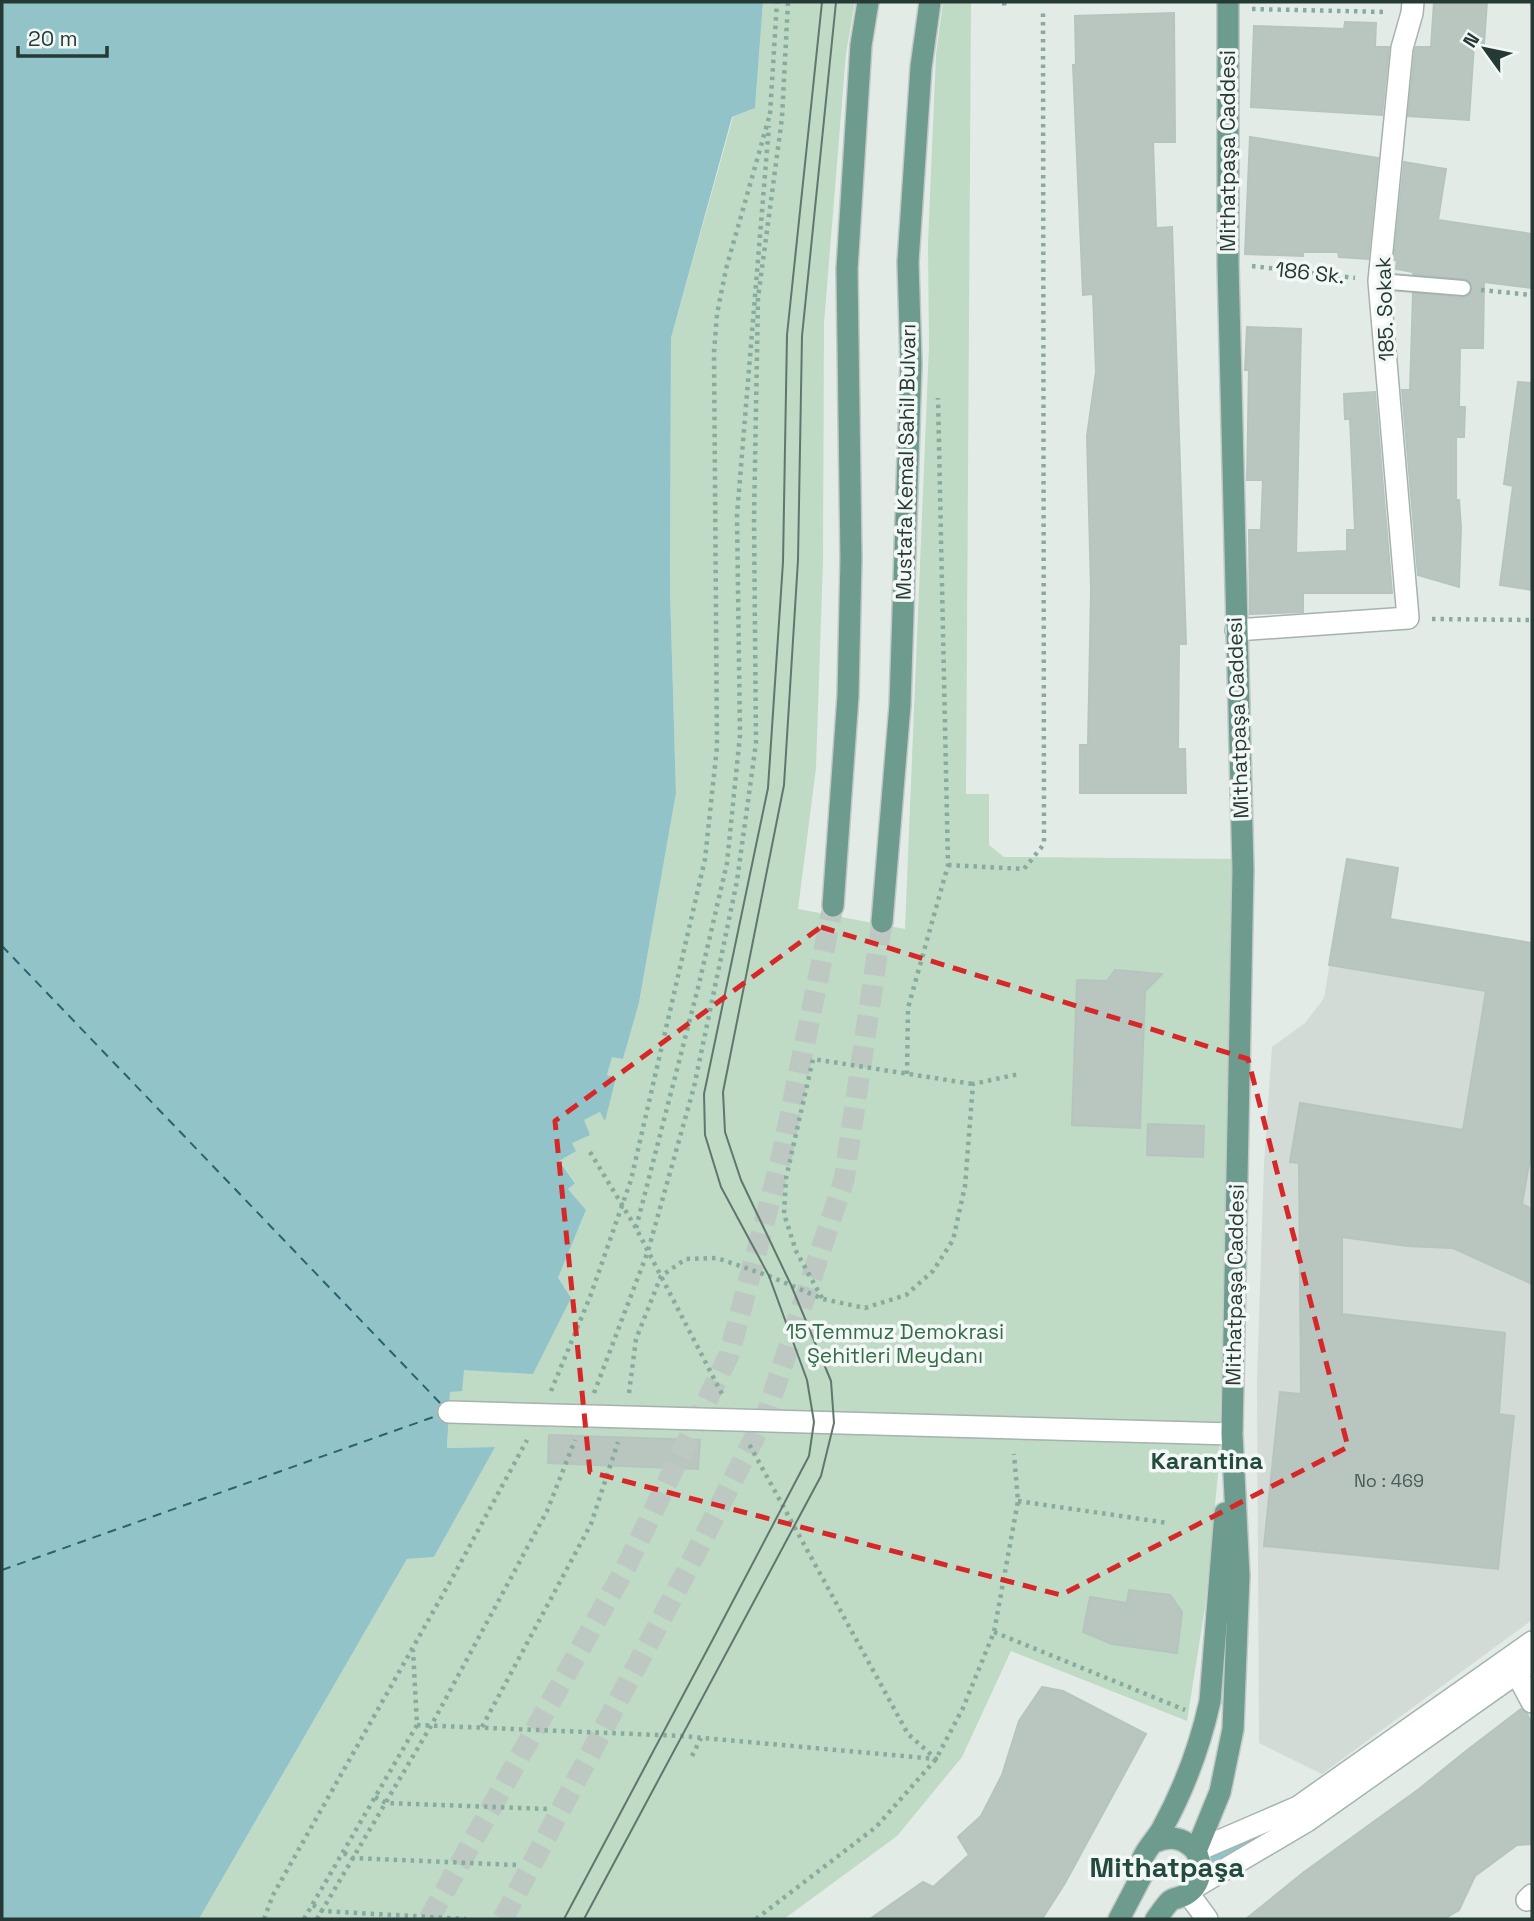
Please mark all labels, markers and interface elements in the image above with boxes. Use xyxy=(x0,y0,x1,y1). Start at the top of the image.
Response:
scale bar xyxy=(18,14,107,58)
north arrow xyxy=(1450,14,1520,84)
text: 20 m xyxy=(28,25,78,52)
text: N xyxy=(1457,28,1485,52)
street label: Mithatpaşa Caddesi xyxy=(1214,50,1241,252)
street label: 186 Sk. xyxy=(1274,255,1346,290)
street label: 185. Sokak xyxy=(1369,256,1400,362)
street label: Mustafa Kemal Sahil Bulvarı xyxy=(890,324,921,600)
street label: Mithatpaşa Caddesi xyxy=(1220,617,1255,819)
street label: Mithatpaşa Caddesi xyxy=(1219,1184,1250,1386)
park label: 15 Temmuz Demokrasi Şehitleri Meydanı xyxy=(786,1318,1004,1369)
district label: Karantina xyxy=(1151,1445,1263,1476)
house number: No : 469 xyxy=(1354,1469,1424,1492)
district label: Mithatpaşa xyxy=(1090,1849,1244,1885)

